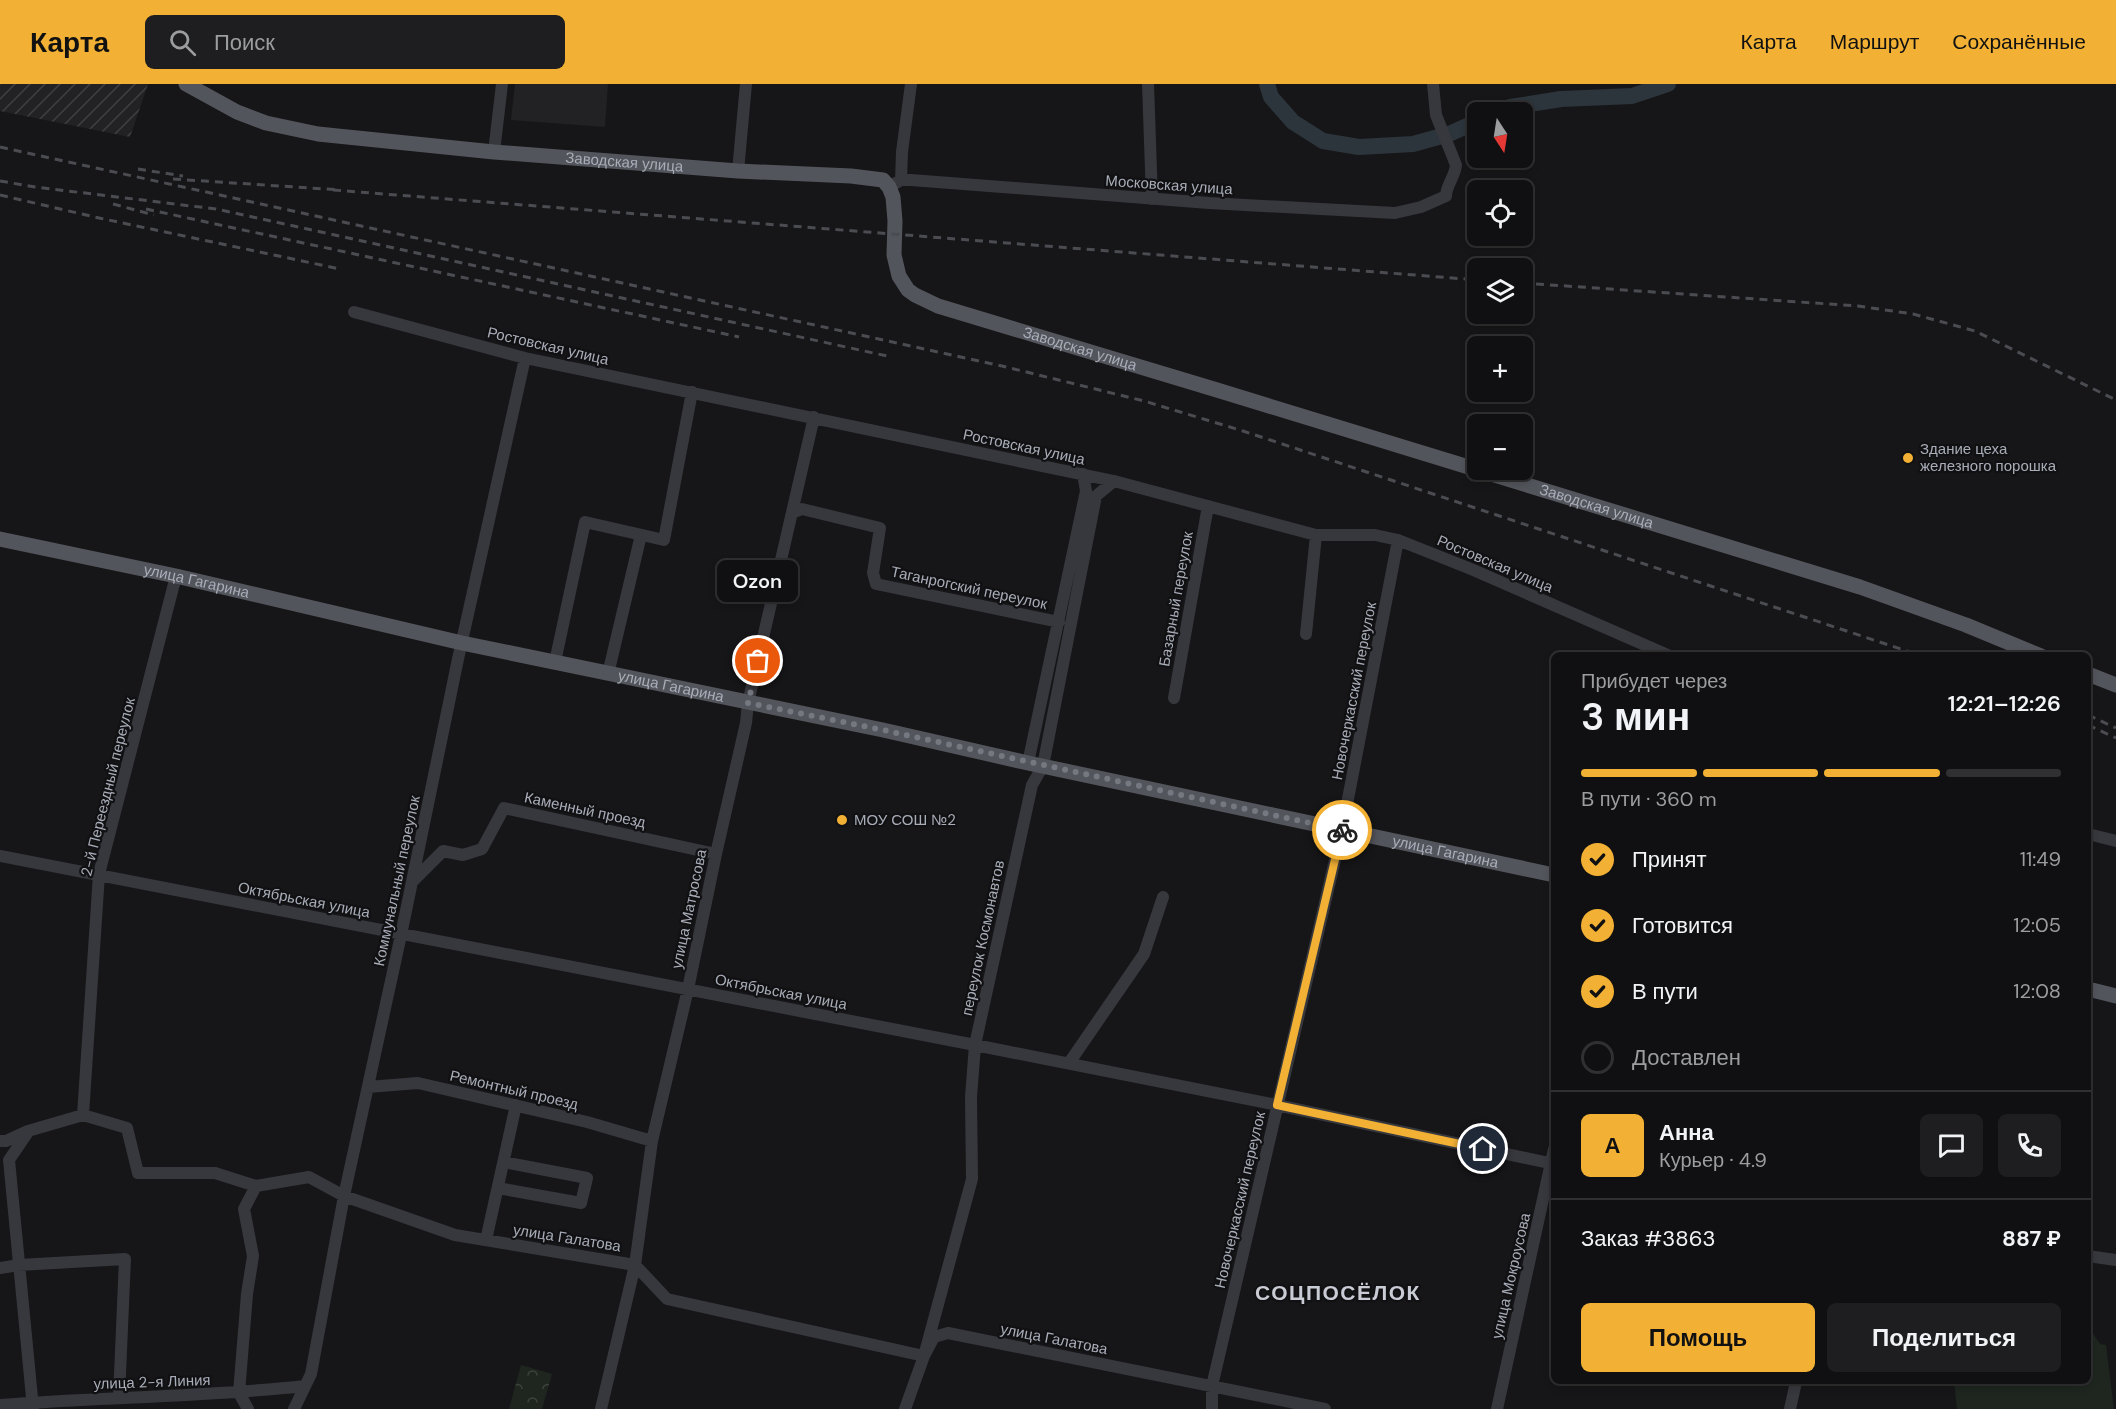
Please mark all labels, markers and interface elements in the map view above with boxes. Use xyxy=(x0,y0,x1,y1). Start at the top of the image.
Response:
search box xyxy=(145,15,565,69)
text: Карта xyxy=(30,24,109,61)
icon: search xyxy=(166,26,199,59)
text: Поиск xyxy=(214,28,275,57)
text: Карта xyxy=(1741,28,1797,56)
text: Маршрут xyxy=(1830,28,1919,56)
text: Сохранённые xyxy=(1952,28,2086,56)
north arrow xyxy=(1467,102,1533,168)
map controls xyxy=(1467,102,1533,480)
street label: Заводская улица xyxy=(565,148,685,177)
street label: Московская улица xyxy=(1105,171,1234,199)
button: locate xyxy=(1467,180,1533,246)
button: layers xyxy=(1467,258,1533,324)
street label: Ростовская улица xyxy=(485,322,611,370)
street label: Заводская улица xyxy=(1020,322,1140,376)
button: + xyxy=(1467,336,1533,402)
button: − xyxy=(1467,414,1533,480)
street label: Ростовская улица xyxy=(961,424,1087,470)
place label: Здание цеха железного порошка xyxy=(1920,439,2057,476)
marker: Здание цеха железного порошка xyxy=(1901,451,1915,465)
street label: Заводская улица xyxy=(1537,479,1656,533)
street label: Базарный переулок xyxy=(1154,529,1198,668)
street label: Ростовская улица xyxy=(1434,531,1557,598)
street label: улица Гагарина xyxy=(142,559,252,603)
callout: Ozon xyxy=(718,559,798,601)
street label: Таганрогский переулок xyxy=(889,562,1049,614)
text: Ozon xyxy=(733,568,782,594)
street label: Новочеркасский переулок xyxy=(1327,600,1381,782)
pin xyxy=(732,635,783,686)
icon: bag xyxy=(741,644,774,677)
street label: улица Гагарина xyxy=(616,665,726,707)
text: Прибудет через xyxy=(1581,668,1727,694)
text: 12:21–12:26 xyxy=(1948,689,2061,718)
text: 3 мин xyxy=(1581,691,1690,742)
street label: 2-й Переездный переулок xyxy=(76,695,140,879)
text: В пути · 360 m xyxy=(1581,786,1717,812)
street label: Каменный проезд xyxy=(522,787,648,833)
street label: Коммунальный переулок xyxy=(369,793,425,968)
courier xyxy=(1312,800,1372,860)
place label: МОУ СОШ №2 xyxy=(854,810,956,830)
marker: МОУ СОШ №2 xyxy=(835,813,849,827)
icon: bike xyxy=(1326,814,1359,847)
street label: улица Гагарина xyxy=(1391,831,1501,873)
icon: check xyxy=(1581,843,1614,876)
text: Принят xyxy=(1632,845,1706,874)
text: 11:49 xyxy=(2020,846,2061,872)
street label: улица Матросова xyxy=(667,847,712,971)
street label: переулок Космонавтов xyxy=(957,858,1009,1018)
street label: Октябрьская улица xyxy=(236,877,372,923)
icon: check xyxy=(1581,909,1614,942)
text: Готовится xyxy=(1632,911,1733,940)
text: 12:05 xyxy=(2013,912,2061,938)
street label: Октябрьская улица xyxy=(713,969,849,1015)
icon: check xyxy=(1581,975,1614,1008)
text: В пути xyxy=(1632,977,1698,1006)
text: 12:08 xyxy=(2013,978,2061,1004)
text: Доставлен xyxy=(1632,1043,1741,1072)
street label: Ремонтный проезд xyxy=(448,1066,580,1115)
street label: Новочеркасский переулок xyxy=(1210,1109,1270,1290)
button: chat xyxy=(1920,1114,1983,1177)
button: phone xyxy=(1998,1114,2061,1177)
text: Анна xyxy=(1659,1118,1714,1147)
pin xyxy=(1457,1123,1508,1174)
text: А xyxy=(1605,1131,1620,1160)
icon: home xyxy=(1466,1132,1499,1165)
text: Курьер · 4.9 xyxy=(1659,1147,1767,1173)
street label: улица Мокроусова xyxy=(1487,1210,1535,1341)
street label: улица Галатова xyxy=(512,1220,623,1256)
text: Заказ #3863 xyxy=(1581,1224,1715,1253)
text: 887 ₽ xyxy=(2002,1224,2061,1253)
district label: СОЦПОСЁЛОК xyxy=(1255,1279,1421,1307)
button: Помощь xyxy=(1581,1303,1815,1372)
button: Поделиться xyxy=(1827,1303,2061,1372)
street label: улица Галатова xyxy=(999,1319,1110,1359)
street label: улица 2-я Линия xyxy=(93,1370,211,1394)

